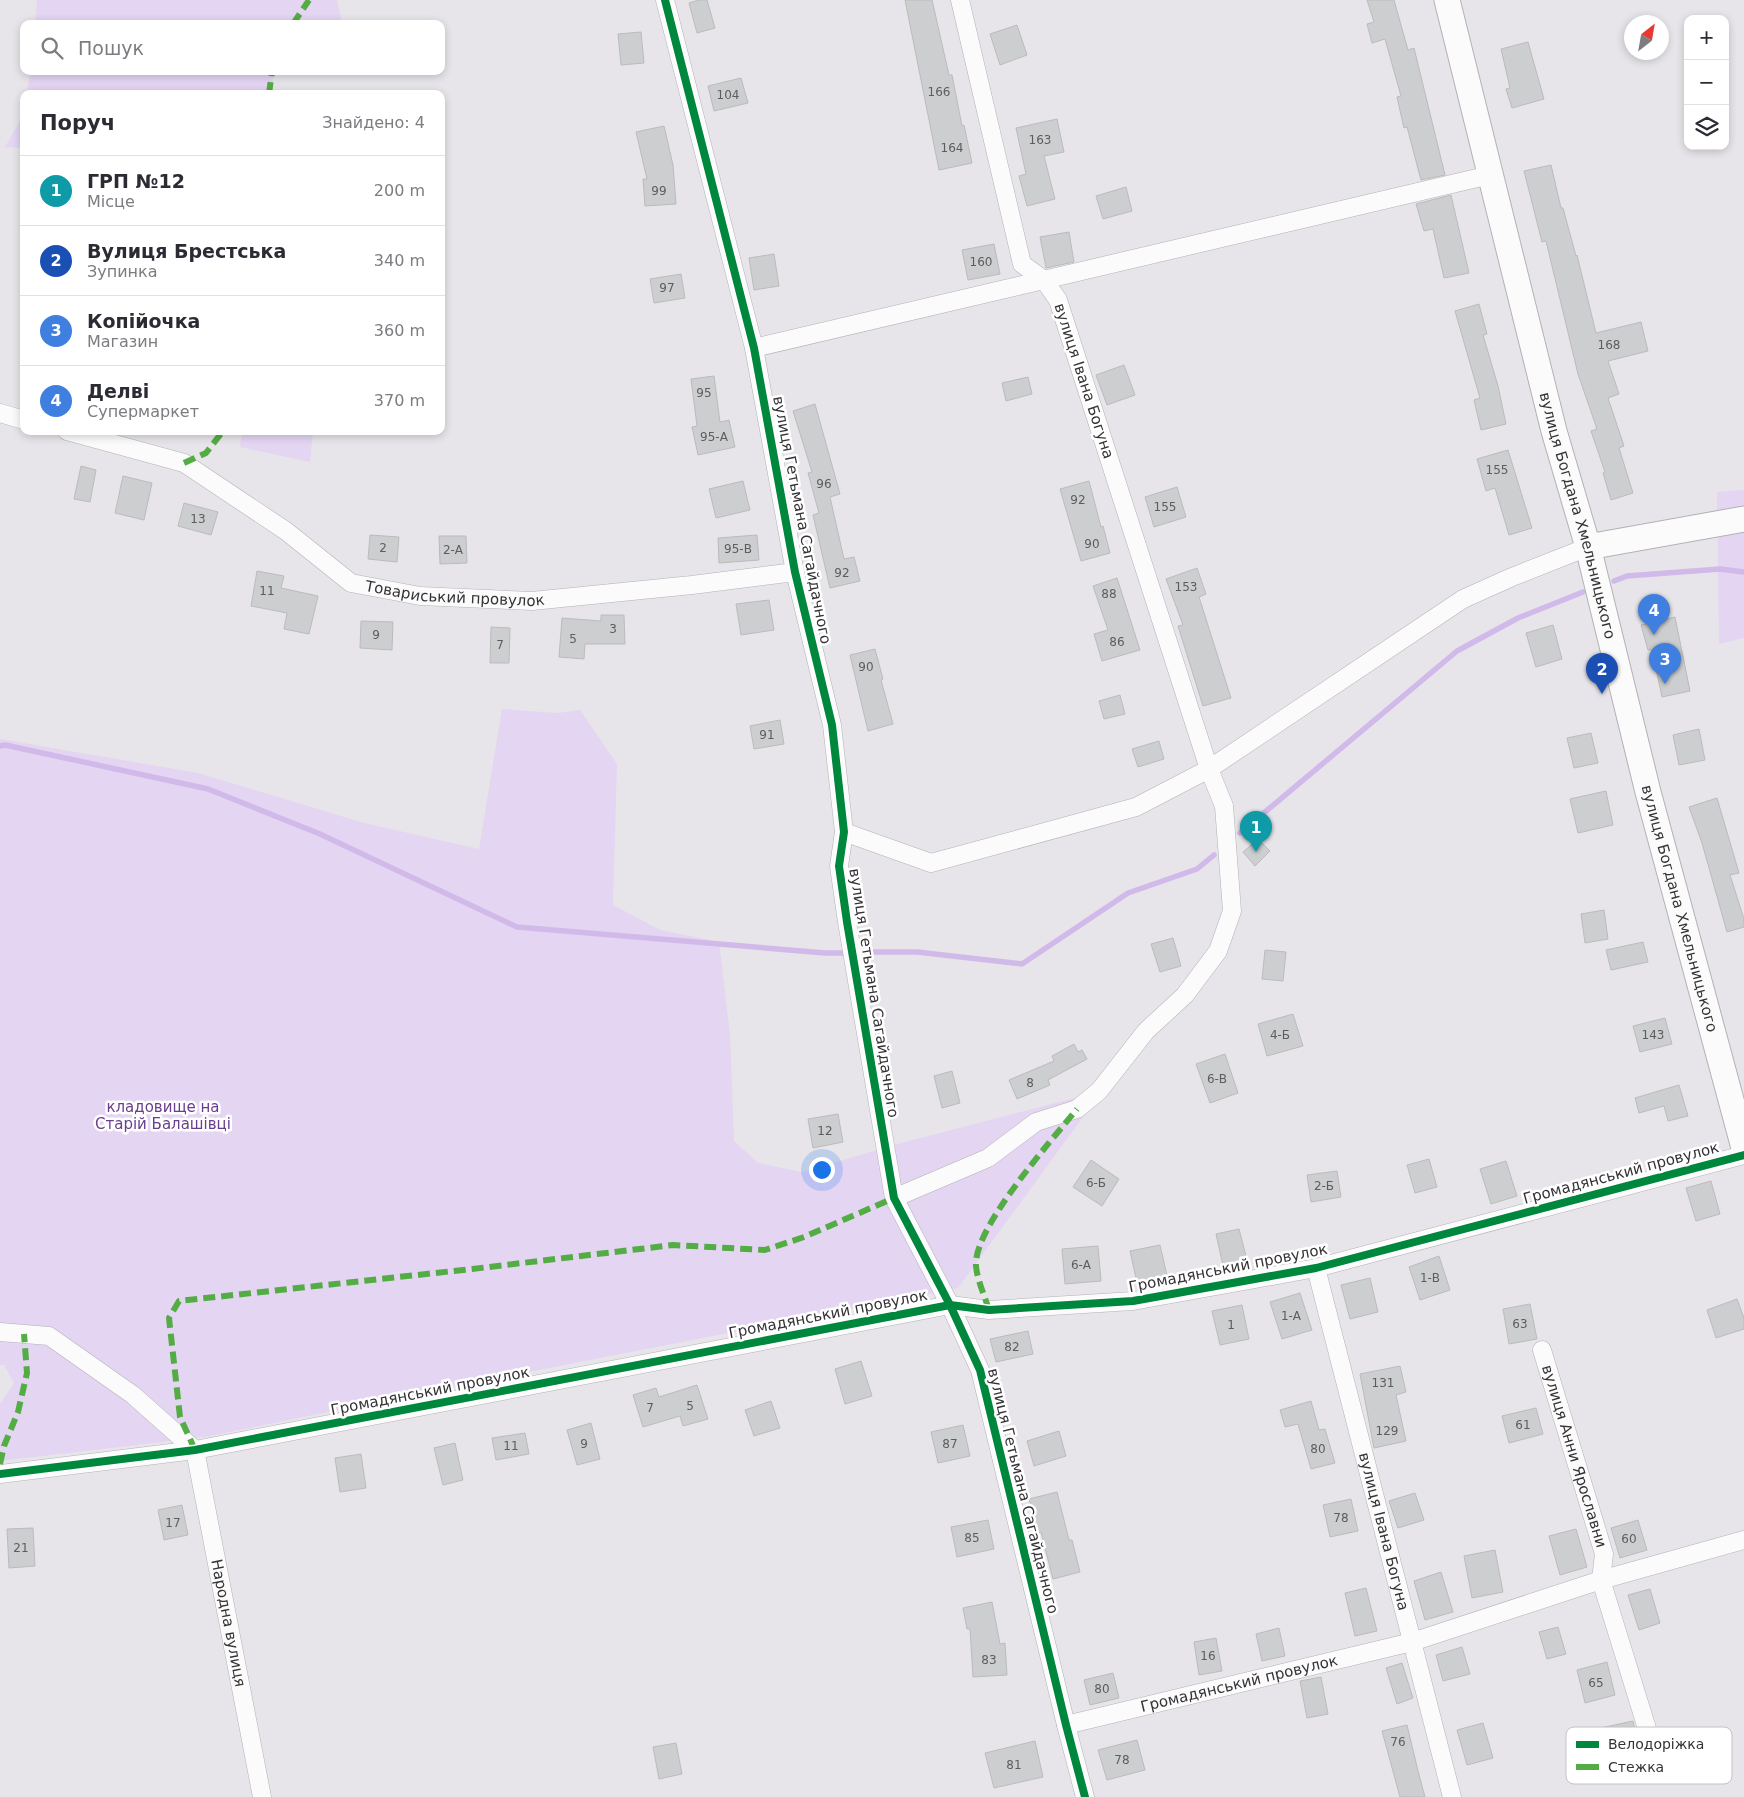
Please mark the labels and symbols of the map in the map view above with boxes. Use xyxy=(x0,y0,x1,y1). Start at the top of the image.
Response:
north arrow xyxy=(1624,15,1669,60)
house number: 166 xyxy=(928,85,950,99)
house number: 104 xyxy=(717,88,739,102)
house number: 163 xyxy=(1029,133,1051,147)
house number: 164 xyxy=(941,141,963,155)
house number: 99 xyxy=(651,184,667,198)
house number: 160 xyxy=(970,255,992,269)
house number: 97 xyxy=(659,281,675,295)
street label: вулиця Івана Богуна xyxy=(1050,301,1118,461)
house number: 168 xyxy=(1598,338,1620,352)
house number: 95 xyxy=(696,386,712,400)
street label: вулиця Богдана Хмельницького xyxy=(1536,390,1619,641)
street label: вулиця Гетьмана Сагайдачного xyxy=(769,394,835,646)
house number: 95-А xyxy=(700,430,729,444)
house number: 155 xyxy=(1486,463,1508,477)
house number: 96 xyxy=(816,477,832,491)
house number: 92 xyxy=(1070,493,1086,507)
house number: 155 xyxy=(1154,500,1176,514)
house number: 13 xyxy=(190,512,206,526)
house number: 90 xyxy=(1084,537,1100,551)
house number: 2 xyxy=(379,541,387,555)
house number: 95-В xyxy=(724,542,752,556)
house number: 2-А xyxy=(443,543,464,557)
house number: 92 xyxy=(834,566,850,580)
street label: Товариський провулок xyxy=(363,577,545,610)
house number: 153 xyxy=(1175,580,1197,594)
house number: 11 xyxy=(259,584,275,598)
house number: 88 xyxy=(1101,587,1117,601)
pin: 4 xyxy=(1638,594,1670,635)
house number: 3 xyxy=(609,622,617,636)
house number: 9 xyxy=(372,628,380,642)
house number: 5 xyxy=(569,632,577,646)
house number: 86 xyxy=(1109,635,1125,649)
house number: 7 xyxy=(496,638,504,652)
pin: 3 xyxy=(1649,643,1681,684)
pin: 2 xyxy=(1586,653,1618,694)
house number: 90 xyxy=(858,660,874,674)
house number: 91 xyxy=(759,728,775,742)
street label: вулиця Богдана Хмельницького xyxy=(1638,783,1721,1034)
pin: 1 xyxy=(1240,811,1272,852)
street label: вулиця Гетьмана Сагайдачного xyxy=(845,867,903,1119)
house number: 4-Б xyxy=(1270,1028,1290,1042)
house number: 143 xyxy=(1642,1028,1664,1042)
house number: 6-В xyxy=(1207,1072,1227,1086)
house number: 8 xyxy=(1026,1076,1034,1090)
park label: кладовище на Старій Балашівці xyxy=(95,1098,231,1133)
house number: 12 xyxy=(817,1124,833,1138)
street label: Громадянський провулок xyxy=(1521,1138,1721,1208)
your location xyxy=(809,1157,835,1183)
house number: 6-Б xyxy=(1086,1176,1106,1190)
house number: 2-Б xyxy=(1314,1179,1334,1193)
street label: Громадянський провулок xyxy=(1127,1240,1329,1296)
house number: 6-А xyxy=(1071,1258,1092,1272)
house number: 1-В xyxy=(1420,1271,1440,1285)
street label: Громадянський провулок xyxy=(727,1286,929,1342)
house number: 1-А xyxy=(1281,1309,1302,1323)
house number: 63 xyxy=(1512,1317,1528,1331)
house number: 1 xyxy=(1227,1318,1235,1332)
house number: 82 xyxy=(1004,1340,1020,1354)
street label: Громадянський провулок xyxy=(329,1363,531,1419)
street label: вулиця Анни Ярославни xyxy=(1538,1363,1611,1550)
street label: вулиця Гетьмана Сагайдачного xyxy=(984,1366,1062,1616)
house number: 131 xyxy=(1372,1376,1394,1390)
house number: 5 xyxy=(686,1399,694,1413)
house number: 7 xyxy=(646,1401,654,1415)
house number: 61 xyxy=(1515,1418,1531,1432)
house number: 129 xyxy=(1376,1424,1398,1438)
house number: 9 xyxy=(580,1437,588,1451)
house number: 87 xyxy=(942,1437,958,1451)
house number: 11 xyxy=(503,1439,519,1453)
house number: 80 xyxy=(1310,1442,1326,1456)
street label: вулиця Івана Богуна xyxy=(1355,1450,1413,1612)
house number: 78 xyxy=(1333,1511,1349,1525)
house number: 17 xyxy=(165,1516,181,1530)
house number: 85 xyxy=(964,1531,980,1545)
house number: 60 xyxy=(1621,1532,1637,1546)
house number: 21 xyxy=(13,1541,29,1555)
street label: Народна вулиця xyxy=(207,1558,250,1688)
house number: 16 xyxy=(1200,1649,1216,1663)
street label: Громадянський провулок xyxy=(1139,1651,1339,1716)
house number: 83 xyxy=(981,1653,997,1667)
house number: 65 xyxy=(1588,1676,1604,1690)
house number: 80 xyxy=(1094,1682,1110,1696)
legend xyxy=(1566,1727,1732,1784)
house number: 76 xyxy=(1390,1735,1406,1749)
text: Велодоріжка xyxy=(1608,1736,1704,1752)
house number: 78 xyxy=(1114,1753,1130,1767)
house number: 81 xyxy=(1006,1758,1022,1772)
text: Стежка xyxy=(1608,1759,1664,1775)

